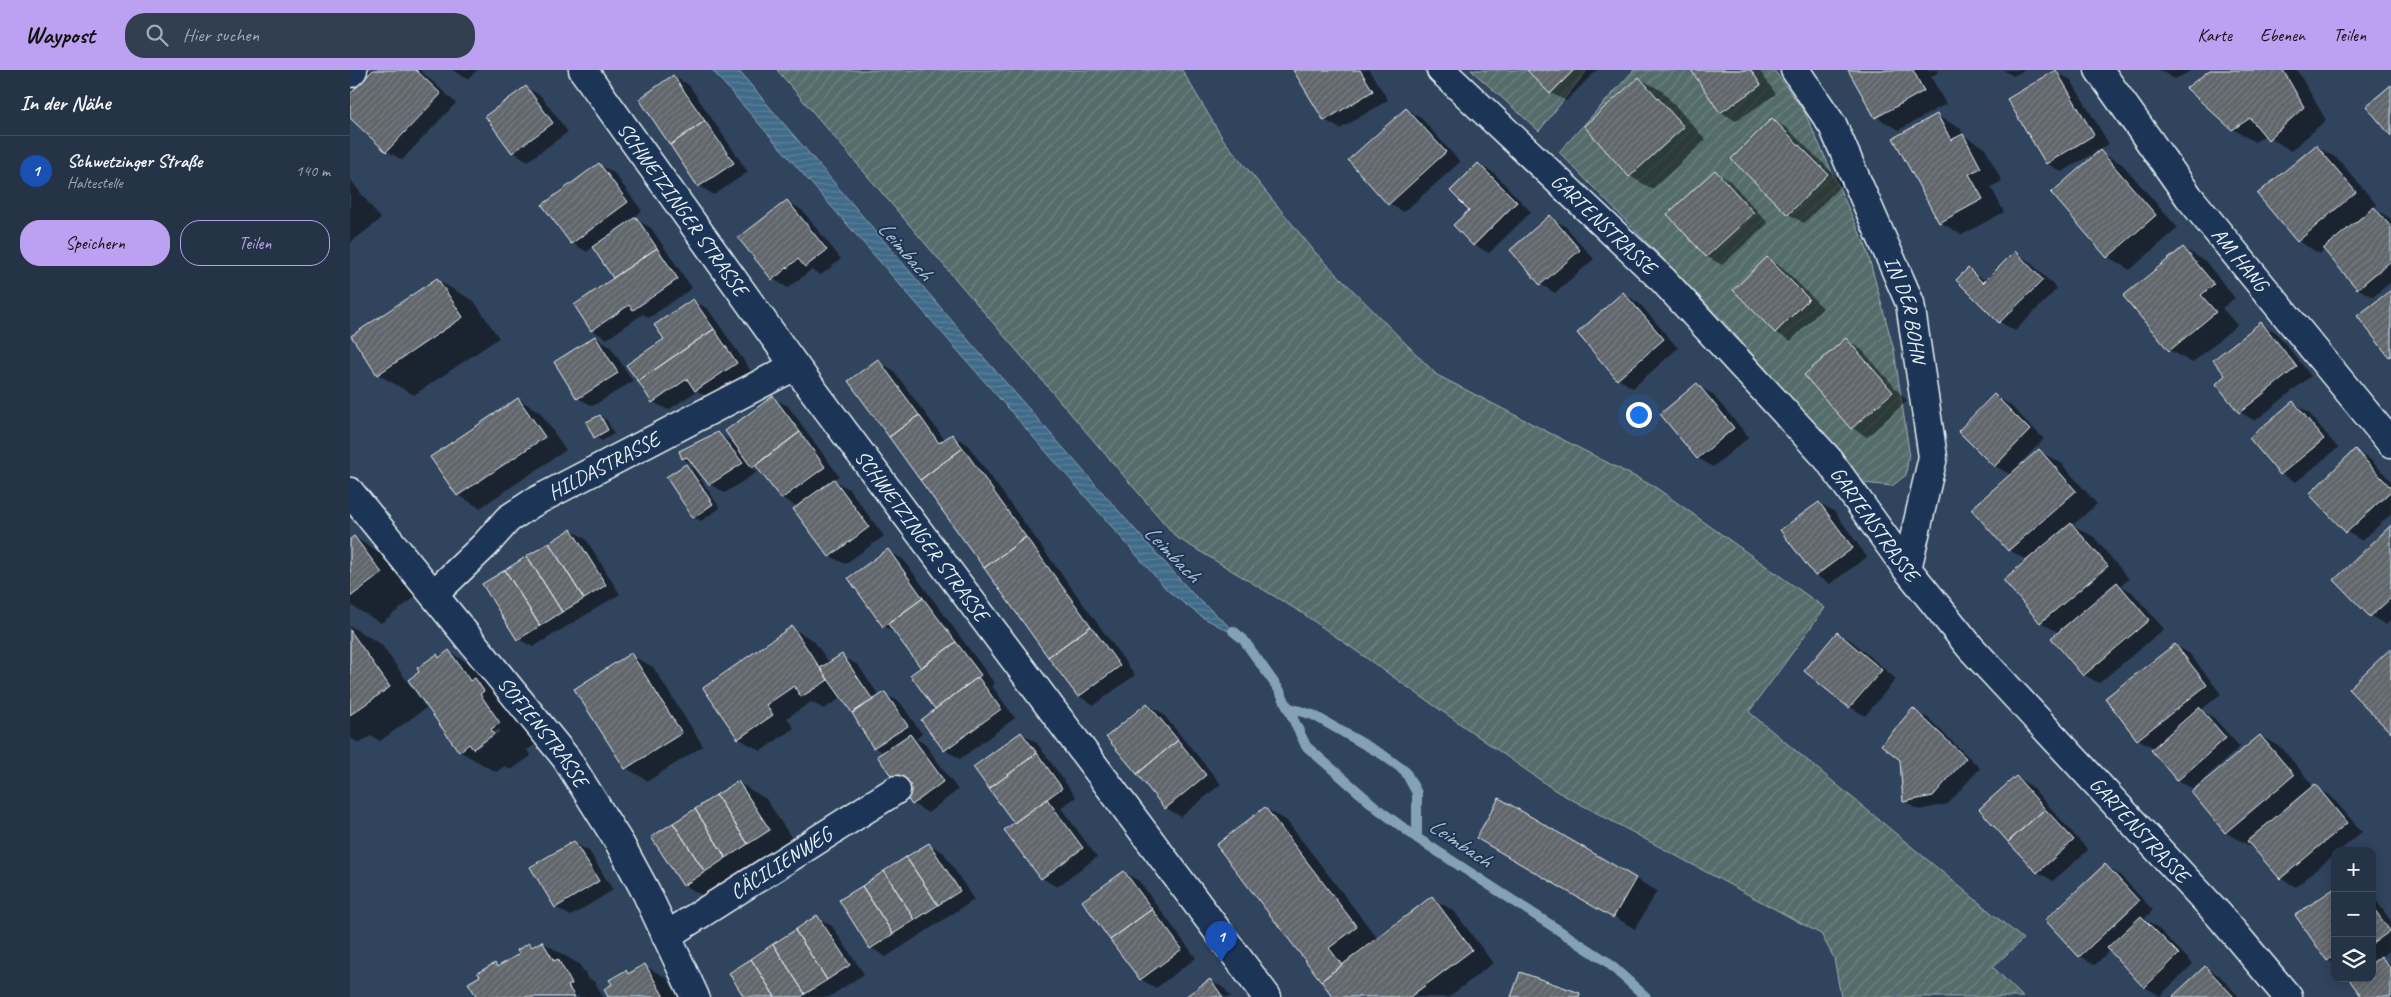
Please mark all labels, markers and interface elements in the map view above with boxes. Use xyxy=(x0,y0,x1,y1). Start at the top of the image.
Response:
search box xyxy=(125,13,475,58)
text: Waypost xyxy=(25,20,95,50)
icon: search xyxy=(143,21,171,49)
text: Hier suchen xyxy=(183,23,259,47)
text: Karte xyxy=(2197,24,2232,46)
text: Ebenen xyxy=(2260,24,2305,46)
text: Teilen xyxy=(2333,24,2366,46)
text: In der Nähe xyxy=(20,90,110,116)
street label: SCHWETZINGER STRASSE xyxy=(612,117,755,303)
text: Schwetzinger Straße xyxy=(67,149,202,173)
text: 1 xyxy=(32,161,40,181)
text: 140 m xyxy=(296,161,330,181)
street label: GARTENSTRASSE xyxy=(1546,168,1664,282)
text: Haltestelle xyxy=(67,173,123,193)
water label: Leimbach xyxy=(872,215,940,288)
button: Speichern xyxy=(20,220,170,266)
button: Teilen xyxy=(180,220,330,266)
street label: AM HANG xyxy=(2206,222,2276,298)
street label: IN DER BOHN xyxy=(1878,252,1932,368)
your location xyxy=(1626,402,1652,428)
street label: HILDASTRASSE xyxy=(543,425,667,506)
street label: SCHWETZINGER STRASSE xyxy=(849,445,996,629)
street label: GARTENSTRASSE xyxy=(1825,461,1927,589)
water label: Leimbach xyxy=(1138,519,1208,590)
street label: SOFIENSTRASSE xyxy=(492,671,595,794)
street label: GARTENSTRASSE xyxy=(2084,771,2197,890)
water label: Leimbach xyxy=(1424,812,1499,875)
street label: CÄCILIENWEG xyxy=(725,820,839,905)
map controls xyxy=(2331,847,2376,982)
button: + xyxy=(2331,847,2376,892)
button: − xyxy=(2331,892,2376,937)
pin: 1 xyxy=(1205,921,1237,962)
button: layers xyxy=(2331,937,2376,982)

